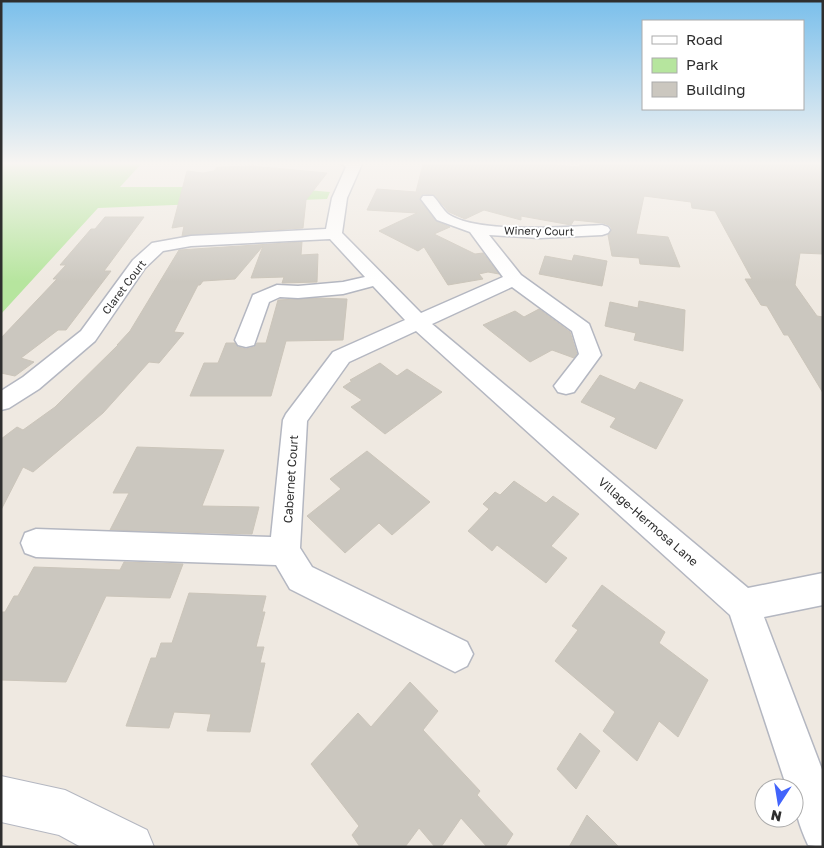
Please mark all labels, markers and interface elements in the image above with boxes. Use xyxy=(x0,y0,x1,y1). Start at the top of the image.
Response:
legend xyxy=(642,20,804,110)
text: Road xyxy=(686,30,723,48)
text: Park xyxy=(686,55,719,73)
text: Building xyxy=(686,80,746,98)
street label: Winery Court xyxy=(504,223,574,238)
street label: Claret Court xyxy=(99,257,148,316)
street label: Cabernet Court xyxy=(280,434,301,524)
street label: Village-Hermosa Lane xyxy=(595,474,701,569)
north arrow xyxy=(754,778,804,828)
text: N xyxy=(769,807,783,826)

